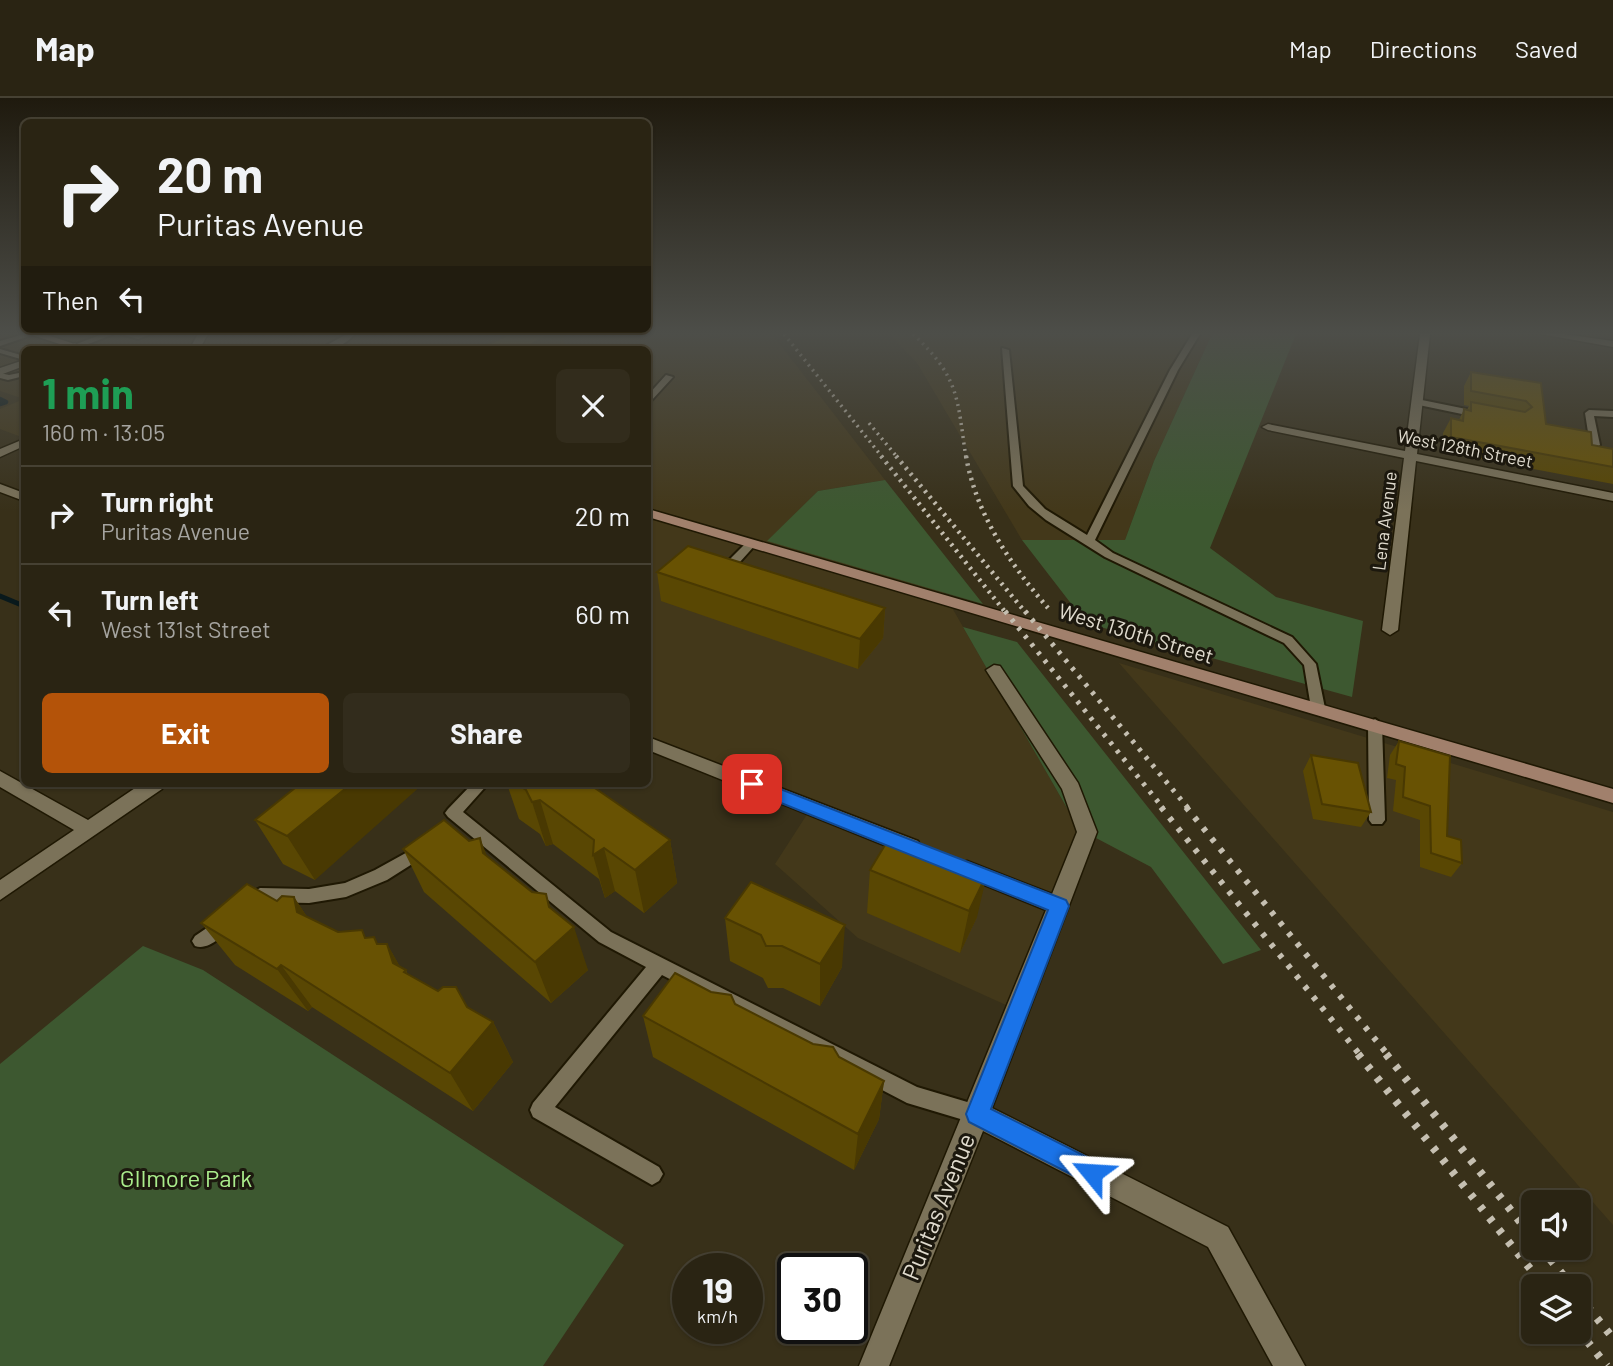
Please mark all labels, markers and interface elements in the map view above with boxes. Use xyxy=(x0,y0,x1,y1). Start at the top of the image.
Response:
text: Map xyxy=(35,28,95,68)
text: Map xyxy=(1289,34,1332,63)
text: Directions xyxy=(1370,34,1477,63)
text: Saved xyxy=(1515,34,1578,63)
text: 20 m xyxy=(157,144,263,203)
icon: right xyxy=(42,147,133,238)
text: Puritas Avenue xyxy=(157,204,364,242)
icon: left xyxy=(113,280,151,318)
text: Then xyxy=(42,284,99,315)
text: 1 min xyxy=(42,367,134,417)
button: close xyxy=(556,369,630,443)
text: 160 m · 13:05 xyxy=(42,418,165,446)
street label: West 128th Street xyxy=(1396,424,1535,472)
street label: Lena Avenue xyxy=(1367,470,1401,572)
text: Turn right xyxy=(101,486,214,517)
icon: right xyxy=(42,496,80,534)
text: 20 m xyxy=(575,500,630,531)
text: Puritas Avenue xyxy=(101,517,250,545)
text: Turn left xyxy=(101,584,199,615)
icon: left xyxy=(42,594,80,632)
street label: West 130th Street xyxy=(1056,597,1217,668)
text: 60 m xyxy=(575,598,630,629)
text: West 131st Street xyxy=(101,615,271,643)
button: Exit xyxy=(42,693,329,773)
button: Share xyxy=(343,693,630,773)
pin xyxy=(722,754,782,814)
icon: arrive xyxy=(733,765,771,803)
street label: Puritas Avenue xyxy=(895,1129,980,1284)
position arrow xyxy=(1055,1136,1129,1210)
park label: GIlmore Park xyxy=(120,1163,252,1192)
map controls xyxy=(1521,1190,1591,1344)
button: sound xyxy=(1521,1190,1591,1260)
speed limit sign: 30 xyxy=(777,1253,868,1344)
text: 19 xyxy=(702,1268,733,1310)
button: layers xyxy=(1521,1274,1591,1344)
text: km/h xyxy=(697,1305,738,1327)

